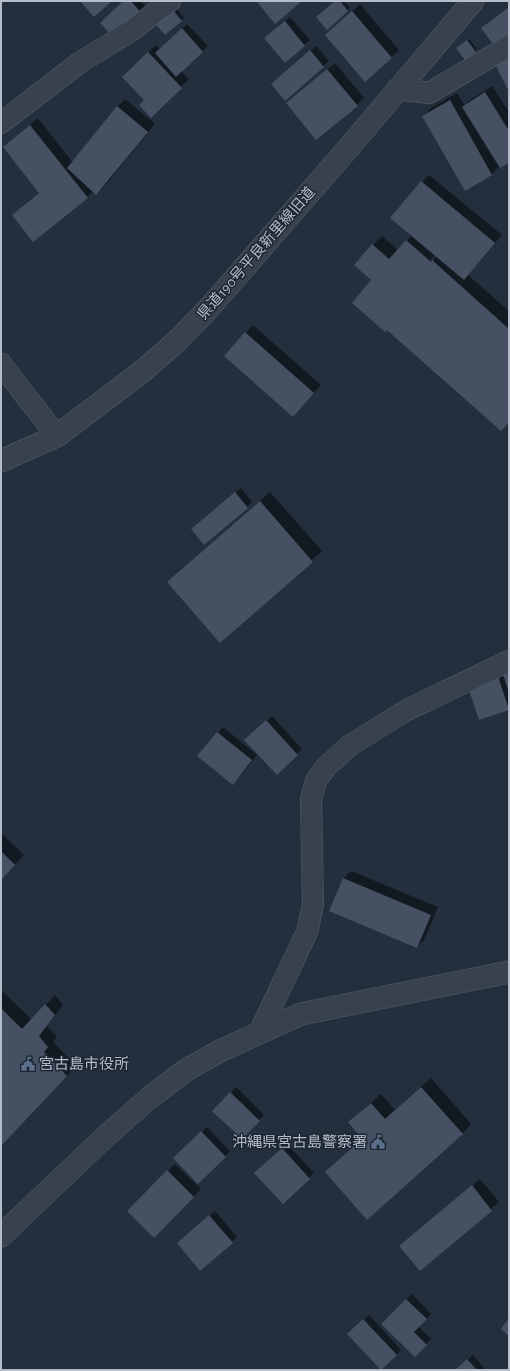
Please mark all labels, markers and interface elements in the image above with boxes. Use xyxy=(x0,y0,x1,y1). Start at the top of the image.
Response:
street label: 県道190号平良新里線旧道 xyxy=(194,184,318,322)
public building icon: 宮古島市役所 xyxy=(20,1056,36,1072)
place label: 宮古島市役所 xyxy=(39,1056,129,1072)
place label: 沖縄県宮古島警察署 xyxy=(232,1134,367,1150)
public building icon: 沖縄県宮古島警察署 xyxy=(370,1134,386,1150)

